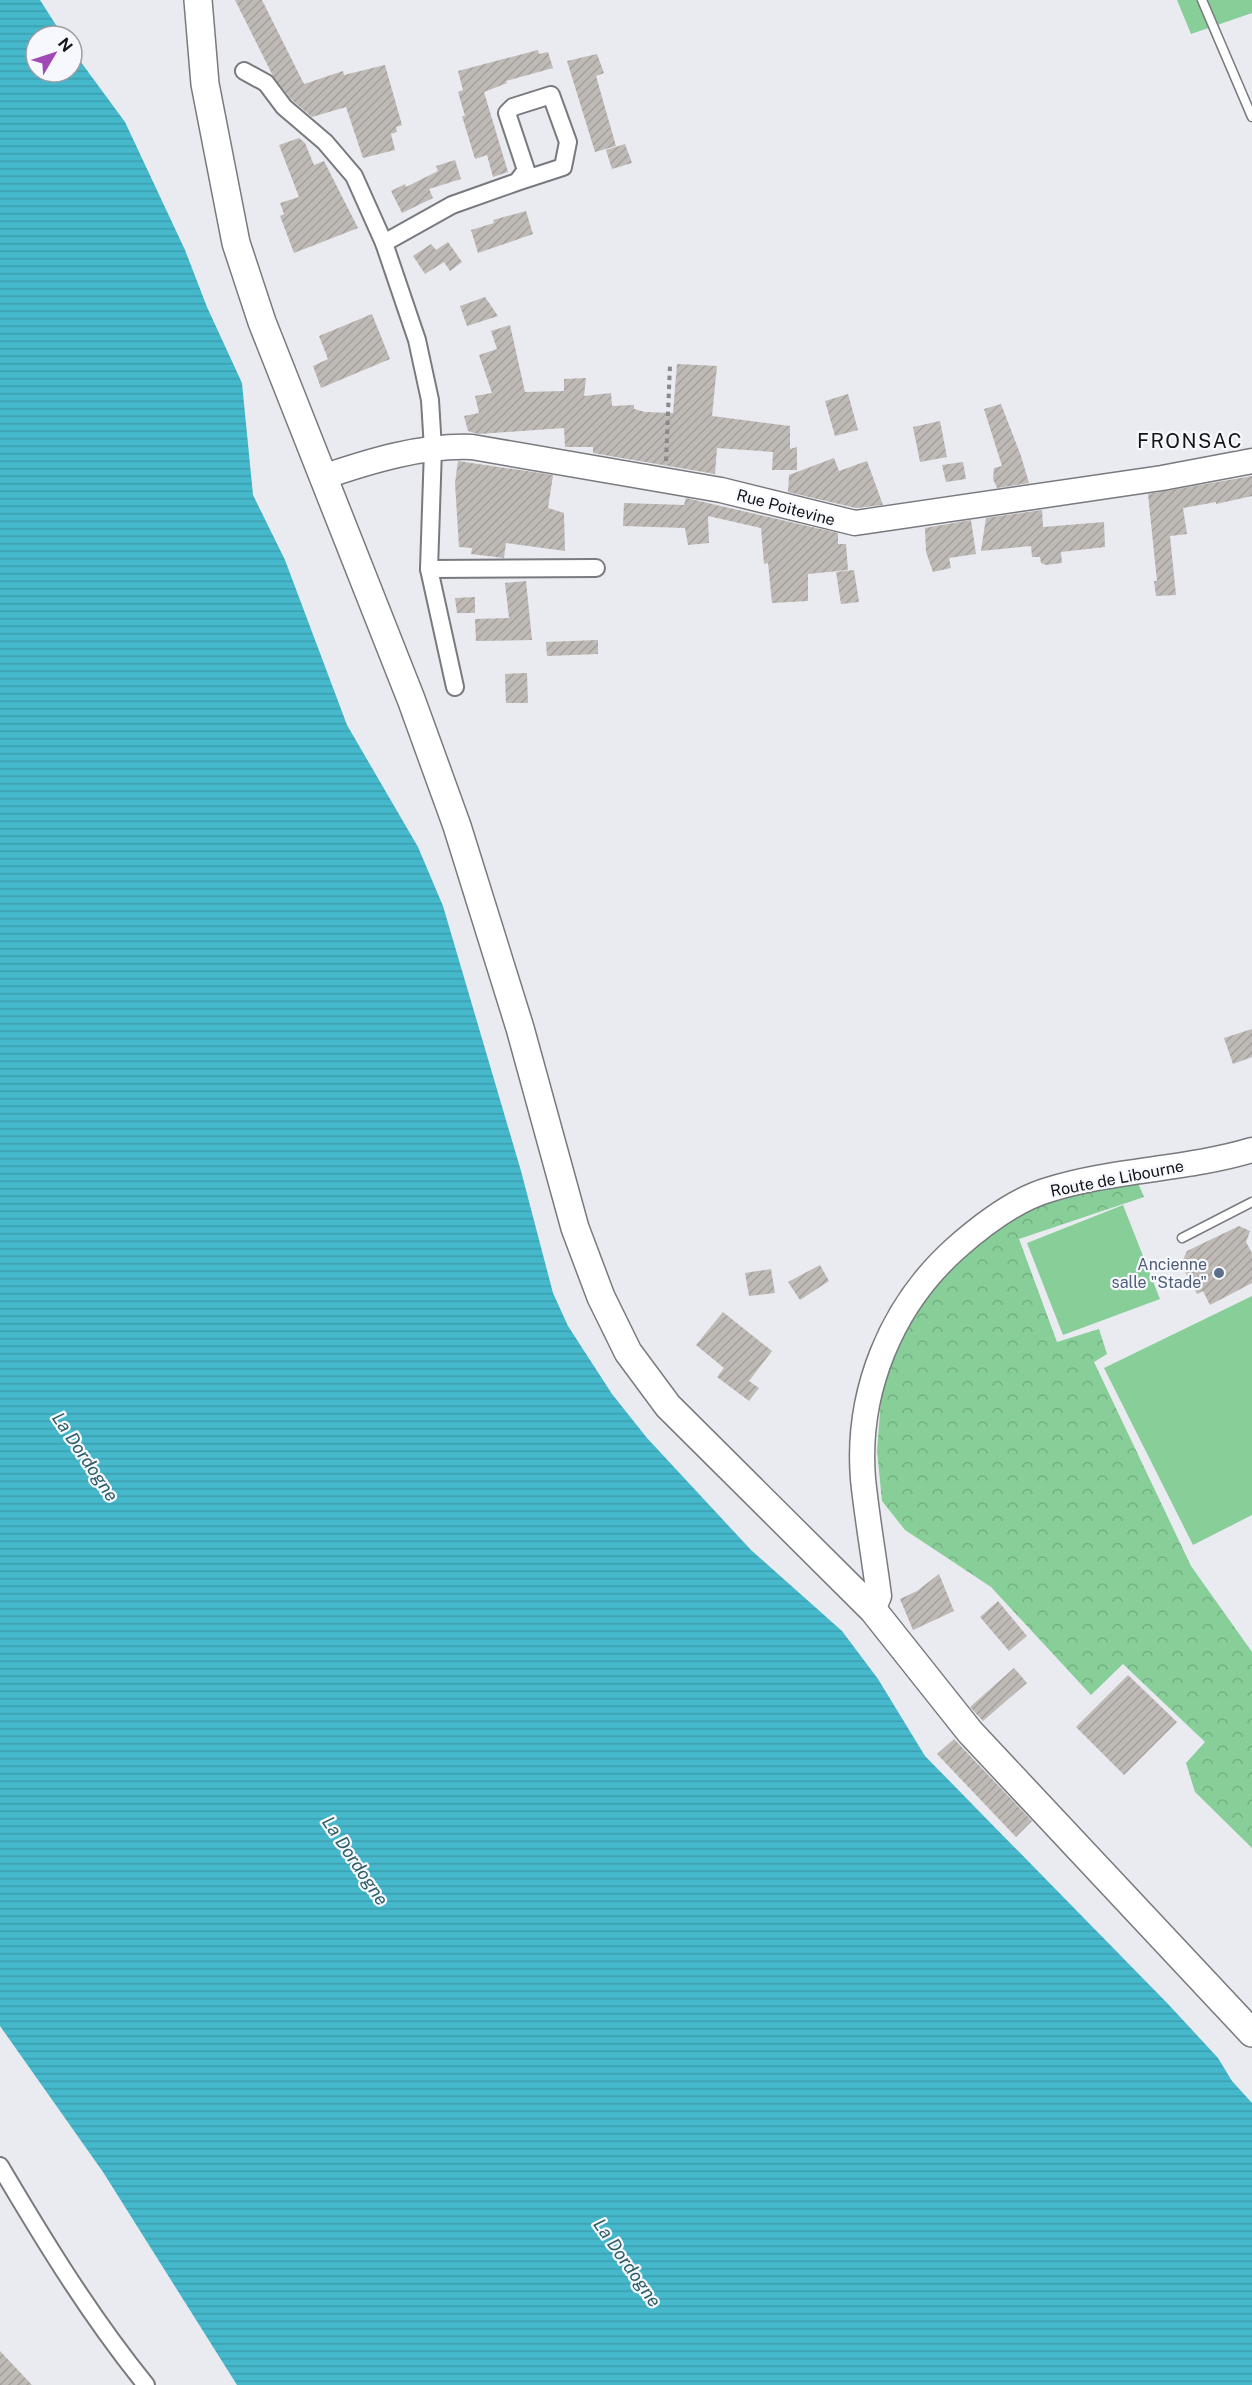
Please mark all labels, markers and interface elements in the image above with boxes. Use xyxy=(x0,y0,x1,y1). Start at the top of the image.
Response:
north arrow xyxy=(24,24,84,84)
text: N xyxy=(54,34,77,56)
district label: FRONSAC xyxy=(1137,429,1243,453)
street label: Rue Poitevine xyxy=(735,485,837,530)
street label: Route de Libourne xyxy=(1049,1156,1186,1201)
place label: Ancienne salle "Stade" xyxy=(1112,1255,1207,1292)
marker: Ancienne salle "Stade" xyxy=(1212,1266,1226,1280)
water label: La Dordogne xyxy=(48,1408,123,1505)
water label: La Dordogne xyxy=(318,1812,393,1909)
water label: La Dordogne xyxy=(589,2215,666,2311)

